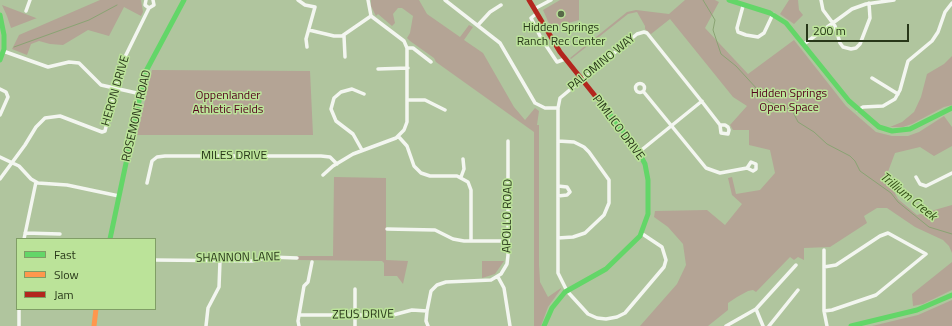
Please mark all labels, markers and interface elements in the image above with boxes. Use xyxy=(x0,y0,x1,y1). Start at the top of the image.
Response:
marker: Hidden Springs Ranch Rec Center xyxy=(556,9,566,19)
scale bar xyxy=(808,16,911,42)
place label: Hidden Springs Ranch Rec Center xyxy=(517,21,605,49)
text: 200 m xyxy=(813,21,846,40)
street label: PALOMINO WAY xyxy=(565,31,639,95)
street label: HERON DRIVE xyxy=(99,54,133,128)
street label: ROSEMONT ROAD xyxy=(119,69,155,163)
park label: Hidden Springs Open Space xyxy=(751,87,827,115)
park label: Oppenlander Athletic Fields xyxy=(193,89,263,117)
street label: PIMLICO DRIVE xyxy=(589,93,647,163)
street label: MILES DRIVE xyxy=(201,149,267,163)
water label: Trillium Creek xyxy=(877,170,939,224)
street label: APOLLO ROAD xyxy=(500,179,516,253)
legend xyxy=(16,238,156,310)
text: Fast xyxy=(54,245,76,264)
street label: SHANNON LANE xyxy=(196,250,280,266)
text: Slow xyxy=(54,265,79,284)
text: Jam xyxy=(54,285,74,304)
street label: ZEUS DRIVE xyxy=(332,307,394,323)

